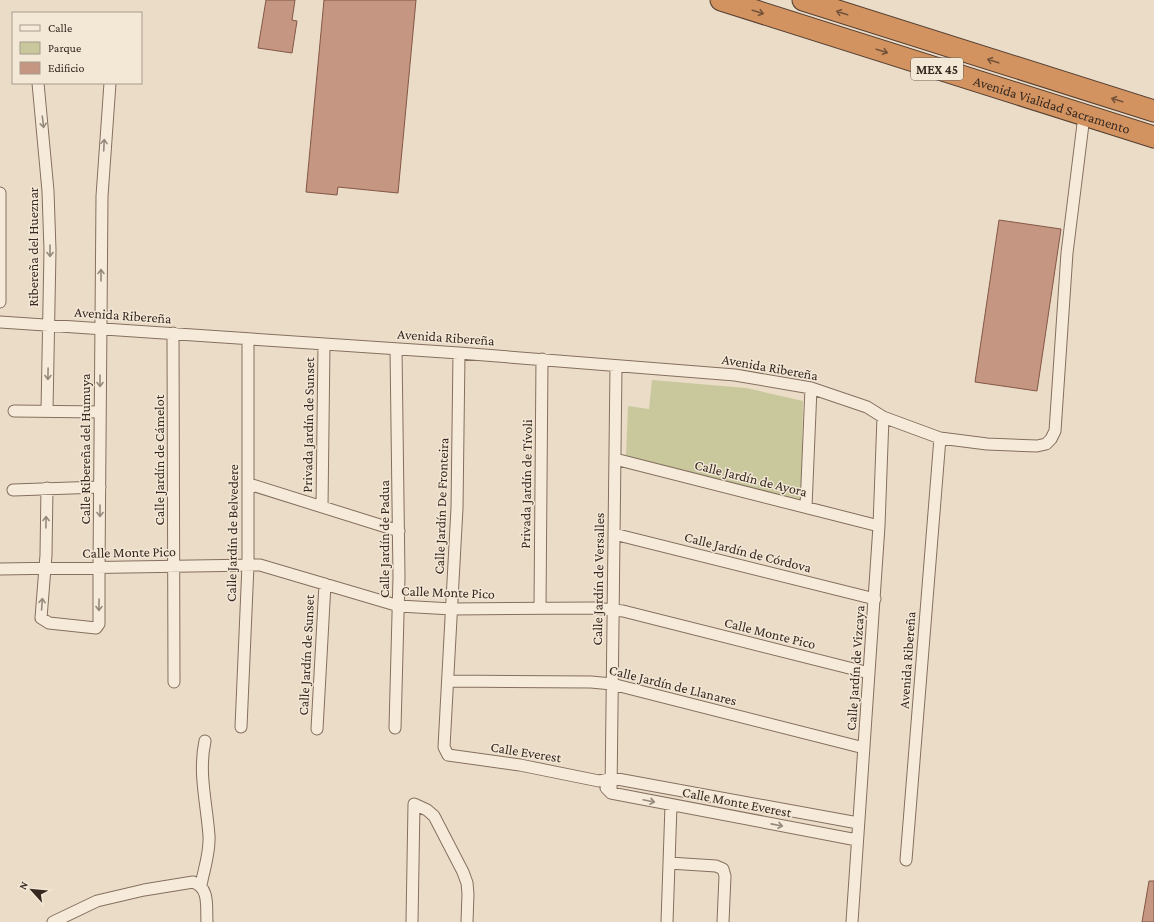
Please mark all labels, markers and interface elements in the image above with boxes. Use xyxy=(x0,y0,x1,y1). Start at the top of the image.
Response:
one-way arrow xyxy=(837,8,849,16)
one-way arrow xyxy=(752,9,765,16)
legend xyxy=(12,12,142,84)
text: Calle xyxy=(48,21,72,35)
text: Parque xyxy=(48,41,81,55)
one-way arrow xyxy=(876,48,888,56)
one-way arrow xyxy=(986,57,999,64)
road number: MEX 45 xyxy=(911,58,963,80)
text: Edificio xyxy=(48,61,85,75)
street label: Avenida Vialidad Sacramento xyxy=(971,72,1132,137)
one-way arrow xyxy=(1111,95,1123,103)
one-way arrow xyxy=(39,115,47,128)
one-way arrow xyxy=(101,139,108,152)
street label: Ribereña del Hueznar xyxy=(25,187,41,307)
one-way arrow xyxy=(46,244,54,257)
one-way arrow xyxy=(97,269,105,282)
street label: Avenida Ribereña xyxy=(74,304,173,326)
street label: Avenida Ribereña xyxy=(397,326,496,348)
street label: Avenida Ribereña xyxy=(721,351,820,383)
street label: Privada Jardín de Sunset xyxy=(299,357,317,493)
one-way arrow xyxy=(44,367,52,380)
street label: Calle Ribereña del Humuya xyxy=(77,373,93,524)
one-way arrow xyxy=(96,374,104,387)
street label: Calle Jardín de Cámelot xyxy=(151,394,167,525)
street label: Privada Jardín de Tívoli xyxy=(517,419,535,549)
street label: Calle Jardín De Fronteira xyxy=(431,437,451,575)
street label: Calle Jardín de Ayora xyxy=(693,456,809,500)
street label: Calle Jardín de Belvedere xyxy=(223,464,241,602)
street label: Calle Jardín de Padua xyxy=(376,479,392,598)
one-way arrow xyxy=(96,504,104,517)
street label: Calle Jardín de Versalles xyxy=(589,512,607,646)
one-way arrow xyxy=(42,516,50,529)
street label: Calle Jardín de Córdova xyxy=(683,528,814,576)
street label: Calle Monte Pico xyxy=(82,543,176,561)
street label: Calle Monte Pico xyxy=(401,582,495,602)
street label: Calle Jardín de Sunset xyxy=(295,594,317,716)
one-way arrow xyxy=(39,598,46,611)
one-way arrow xyxy=(95,598,103,611)
street label: Calle Jardín de Vizcaya xyxy=(843,604,867,731)
street label: Avenida Ribereña xyxy=(896,610,918,709)
street label: Calle Monte Pico xyxy=(723,614,817,652)
street label: Calle Jardín de Llanares xyxy=(608,661,738,709)
street label: Calle Everest xyxy=(489,739,563,766)
street label: Calle Monte Everest xyxy=(681,784,793,821)
one-way arrow xyxy=(643,797,656,805)
one-way arrow xyxy=(770,821,783,829)
north arrow xyxy=(12,870,52,910)
text: N xyxy=(16,879,30,892)

